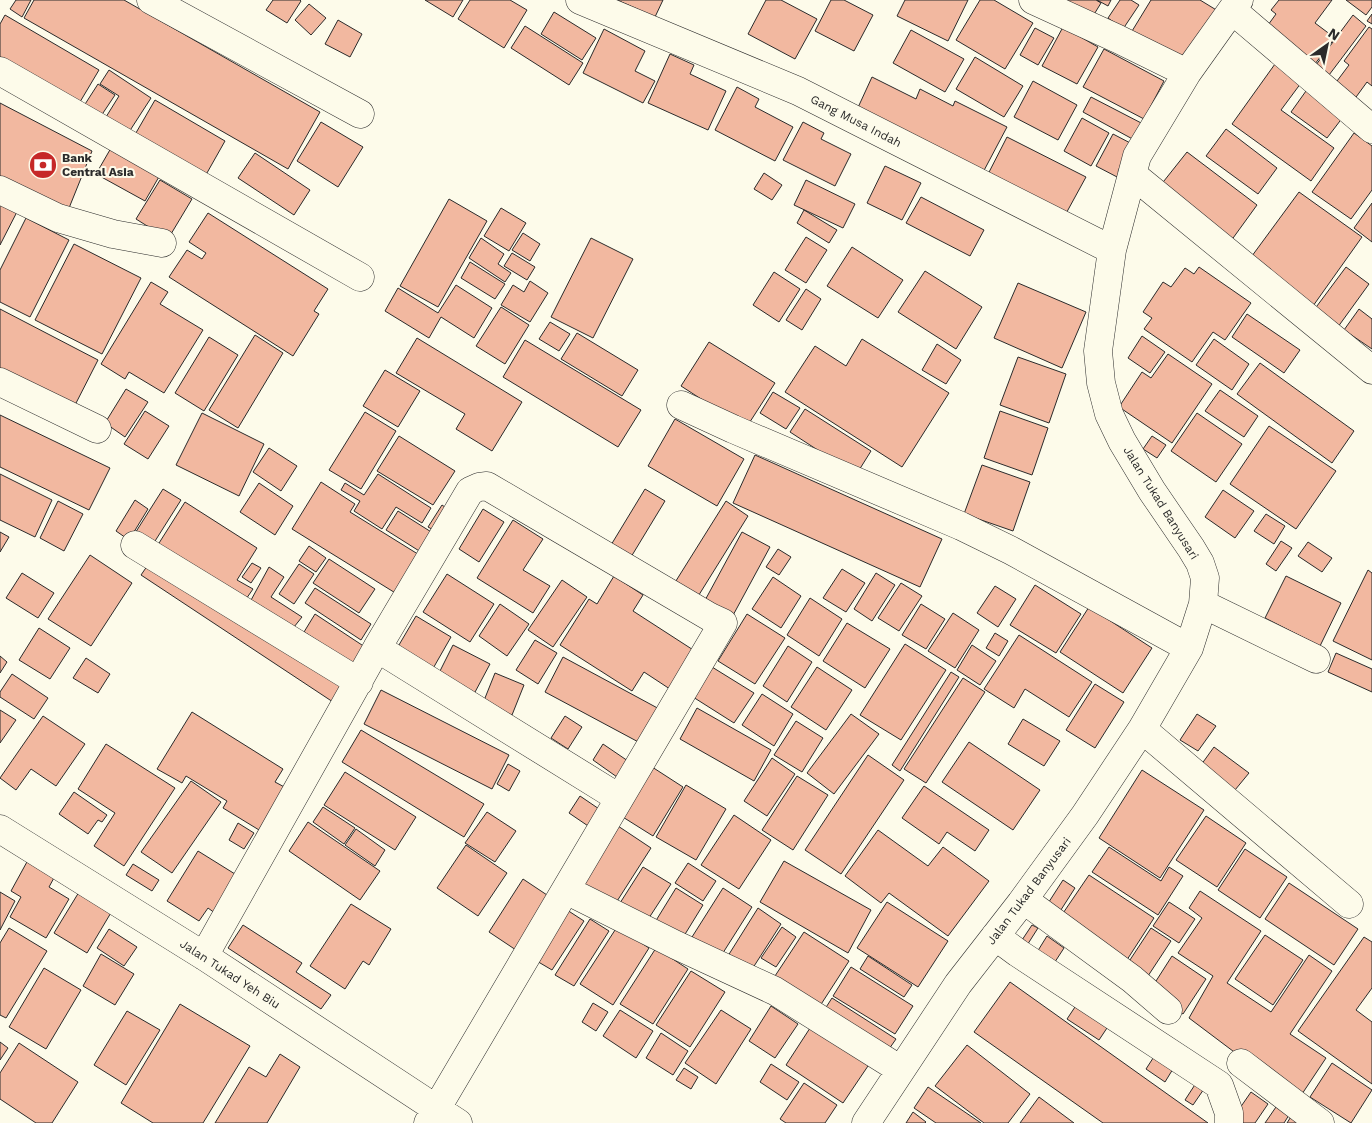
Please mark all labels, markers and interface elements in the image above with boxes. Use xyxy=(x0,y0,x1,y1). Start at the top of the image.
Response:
north arrow xyxy=(1302,20,1352,70)
text: N xyxy=(1325,25,1343,44)
street label: Gang Musa Indah xyxy=(808,92,904,150)
bank icon: Bank Central Asia xyxy=(28,150,58,180)
place label: Bank Central Asia xyxy=(62,151,134,179)
street label: Jalan Tukad Banyusari xyxy=(1120,444,1202,562)
street label: Jalan Tukad Banyusari xyxy=(984,835,1074,947)
street label: Jalan Tukad Yeh Biu xyxy=(177,936,283,1012)

